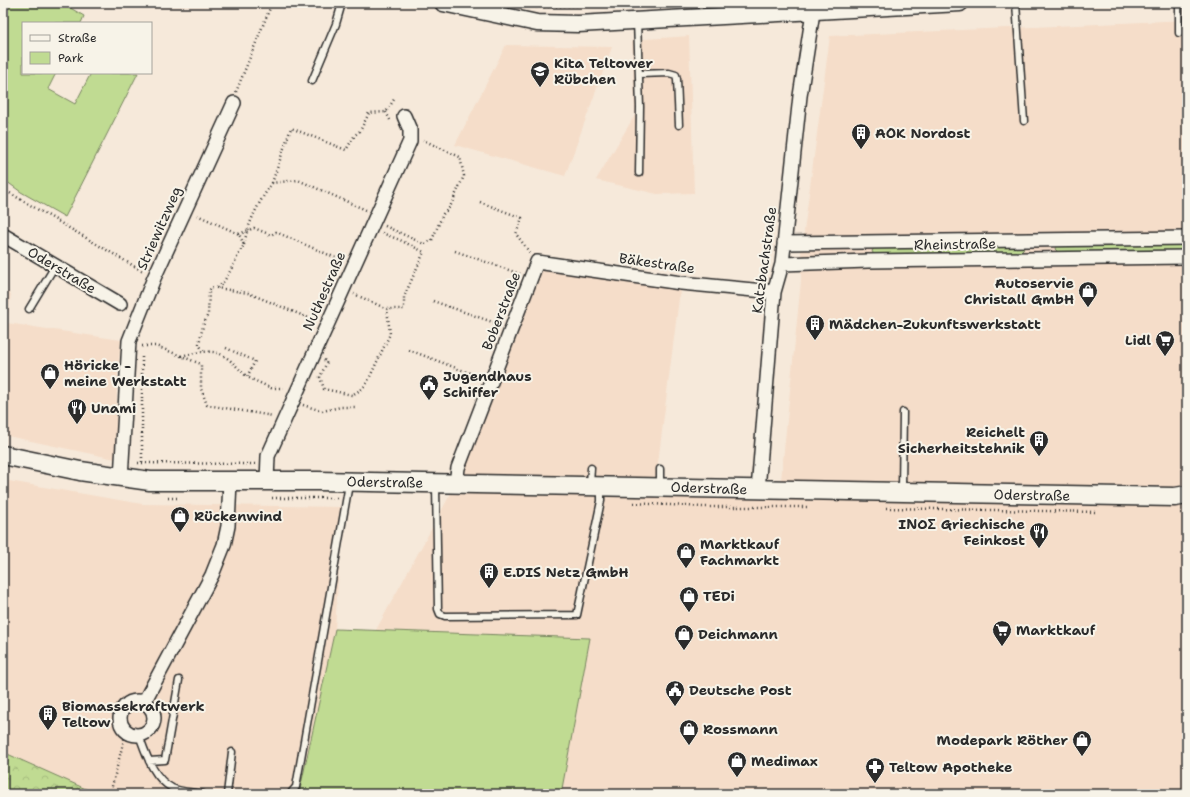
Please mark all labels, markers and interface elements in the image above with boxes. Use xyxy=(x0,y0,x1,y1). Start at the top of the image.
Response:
legend xyxy=(22,22,152,74)
text: Straße xyxy=(58,30,97,46)
text: Park xyxy=(58,50,84,66)
place label: Kita Teltower Rübchen xyxy=(554,54,654,88)
school or university icon: Kita Teltower Rübchen xyxy=(529,60,551,88)
building icon: AOK Nordost xyxy=(850,122,872,150)
place label: AOK Nordost xyxy=(875,124,970,142)
street label: Striewitzweg xyxy=(133,183,185,273)
street label: Katzbachstraße xyxy=(748,205,780,315)
street label: Rheinstraße xyxy=(914,234,996,254)
street label: Oderstraße xyxy=(25,243,100,297)
street label: Nuthestraße xyxy=(299,249,350,333)
street label: Bäkestraße xyxy=(618,249,696,277)
street label: Boberstraße xyxy=(478,269,524,353)
place label: Autoservie Christall GmbH xyxy=(964,274,1074,308)
shop icon: Autoservie Christall GmbH xyxy=(1077,280,1099,308)
building icon: Mädchen-Zukunftswerkstatt xyxy=(804,313,826,341)
place label: Mädchen-Zukunftswerkstatt xyxy=(829,315,1041,333)
supermarket icon: Lidl xyxy=(1154,329,1176,357)
place label: Lidl xyxy=(1125,331,1151,349)
place label: Höricke - meine Werkstatt xyxy=(64,356,187,390)
shop icon: Höricke - meine Werkstatt xyxy=(39,362,61,390)
place label: Jugendhaus Schiffer xyxy=(443,367,532,401)
public building icon: Jugendhaus Schiffer xyxy=(418,373,440,401)
restaurant icon: Unami xyxy=(66,397,88,425)
place label: Unami xyxy=(91,399,136,417)
place label: Reichelt Sicherheitstehnik xyxy=(898,423,1025,457)
building icon: Reichelt Sicherheitstehnik xyxy=(1028,429,1050,457)
street label: Oderstraße xyxy=(347,472,424,492)
street label: Oderstraße xyxy=(670,478,748,498)
street label: Oderstraße xyxy=(994,485,1071,505)
shop icon: Rückenwind xyxy=(169,505,191,533)
place label: Rückenwind xyxy=(194,507,283,525)
place label: INOΣ Griechische Feinkost xyxy=(898,515,1025,549)
restaurant icon: INOΣ Griechische Feinkost xyxy=(1028,521,1050,549)
place label: Marktkauf Fachmarkt xyxy=(700,535,780,569)
shop icon: Marktkauf Fachmarkt xyxy=(675,541,697,569)
building icon: E.DIS Netz GmbH xyxy=(478,561,500,589)
place label: E.DIS Netz GmbH xyxy=(503,563,628,581)
shop icon: TEDi xyxy=(678,585,700,613)
place label: TEDi xyxy=(703,587,735,605)
supermarket icon: Marktkauf xyxy=(991,619,1013,647)
place label: Marktkauf xyxy=(1016,621,1096,639)
shop icon: Deichmann xyxy=(673,623,695,651)
place label: Deichmann xyxy=(698,625,778,643)
public building icon: Deutsche Post xyxy=(664,679,686,707)
place label: Deutsche Post xyxy=(689,681,792,699)
place label: Biomassekraftwerk Teltow xyxy=(62,697,205,731)
building icon: Biomassekraftwerk Teltow xyxy=(37,703,59,731)
shop icon: Rossmann xyxy=(678,718,700,746)
place label: Rossmann xyxy=(703,720,778,738)
shop icon: Modepark Röther xyxy=(1071,729,1093,757)
place label: Modepark Röther xyxy=(937,731,1068,749)
shop icon: Medimax xyxy=(726,750,748,778)
place label: Medimax xyxy=(751,752,818,770)
pharmacy icon: Teltow Apotheke xyxy=(864,756,886,784)
place label: Teltow Apotheke xyxy=(889,758,1012,776)

